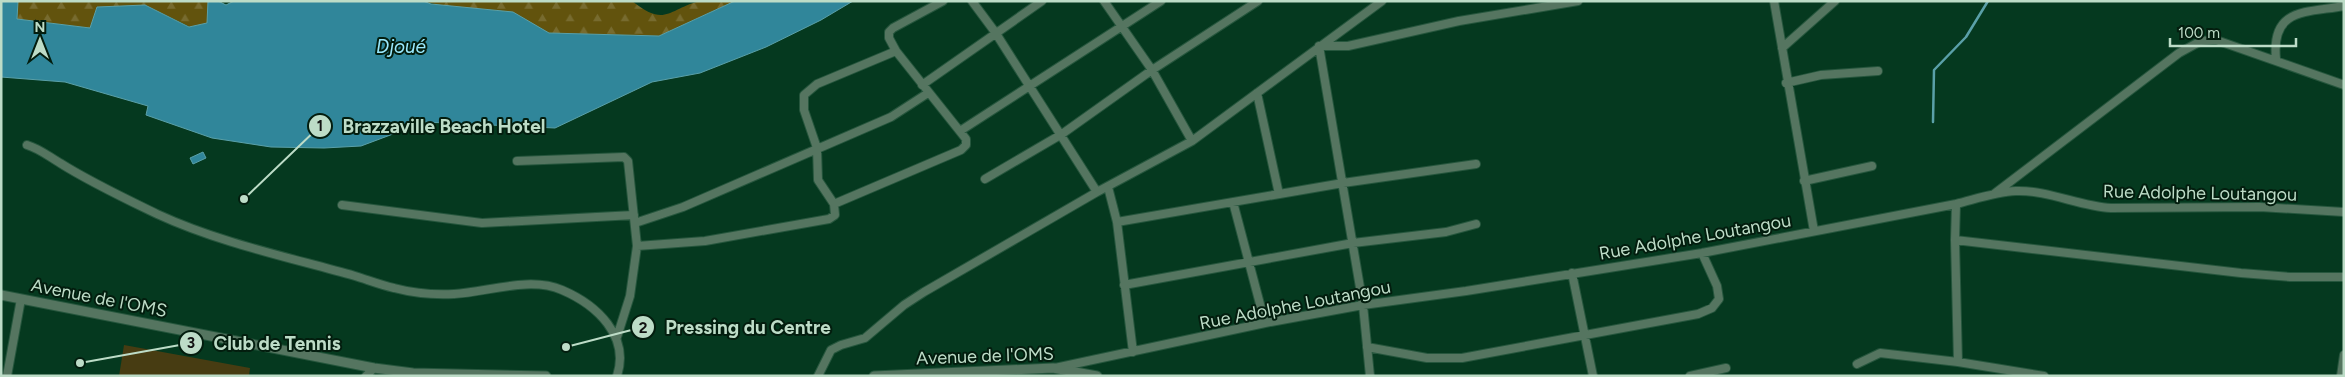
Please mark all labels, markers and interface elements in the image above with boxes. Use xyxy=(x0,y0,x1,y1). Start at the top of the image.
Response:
north arrow xyxy=(15,15,65,65)
scale bar xyxy=(2170,15,2296,47)
text: N xyxy=(35,19,45,36)
text: 100 m xyxy=(2178,24,2220,42)
water label: Djoué xyxy=(376,35,427,58)
callout: Brazzaville Beach Hotel xyxy=(308,109,556,143)
text: Brazzaville Beach Hotel xyxy=(343,115,545,138)
text: 1 xyxy=(317,117,323,135)
street label: Rue Adolphe Loutangou xyxy=(2103,180,2297,206)
street label: Rue Adolphe Loutangou xyxy=(1597,209,1793,265)
street label: Avenue de l'OMS xyxy=(29,274,169,322)
street label: Rue Adolphe Loutangou xyxy=(1197,276,1393,334)
callout: Pressing du Centre xyxy=(630,310,841,344)
text: Pressing du Centre xyxy=(665,316,831,339)
text: 2 xyxy=(639,319,648,337)
callout: Club de Tennis xyxy=(178,326,350,360)
text: Club de Tennis xyxy=(213,332,341,355)
text: 3 xyxy=(187,334,195,352)
street label: Avenue de l'OMS xyxy=(916,343,1054,369)

